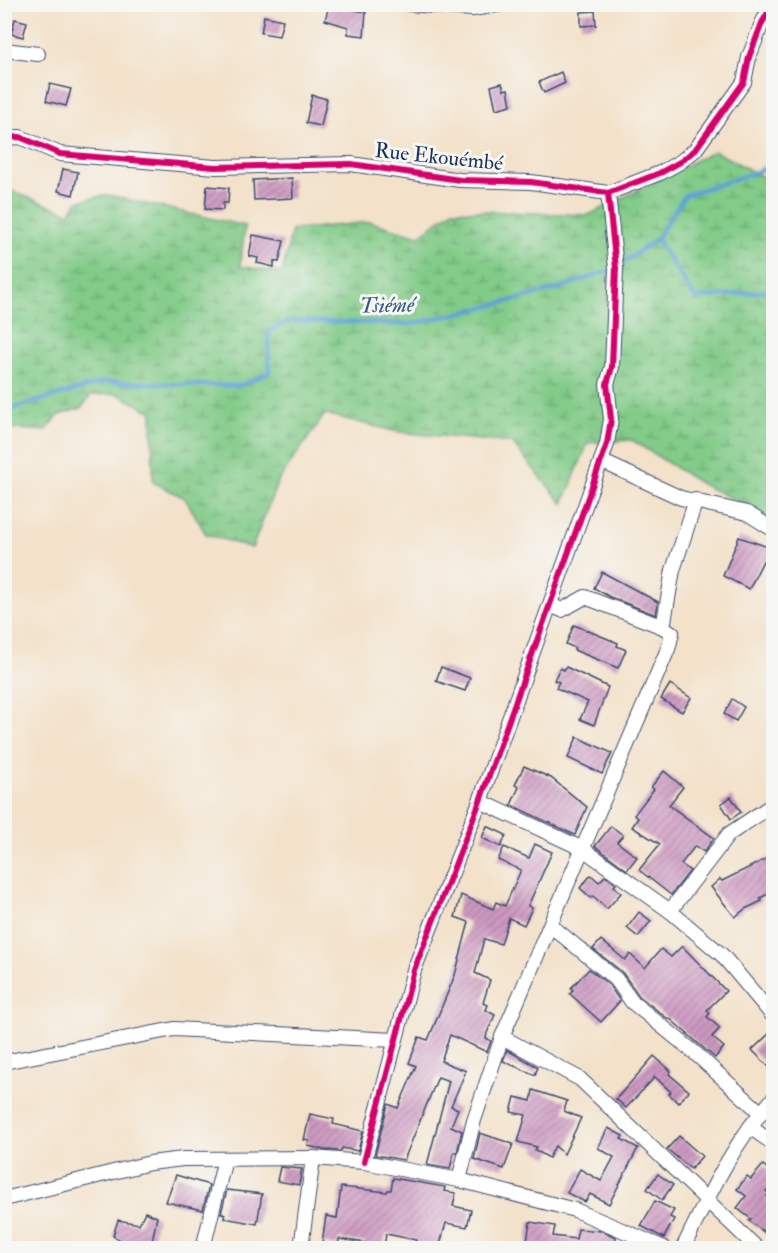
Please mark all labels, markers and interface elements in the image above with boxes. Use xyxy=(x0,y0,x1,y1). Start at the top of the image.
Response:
street label: Rue Ekouémbé xyxy=(374,137,505,177)
water label: Tsiémé xyxy=(360,290,418,319)

